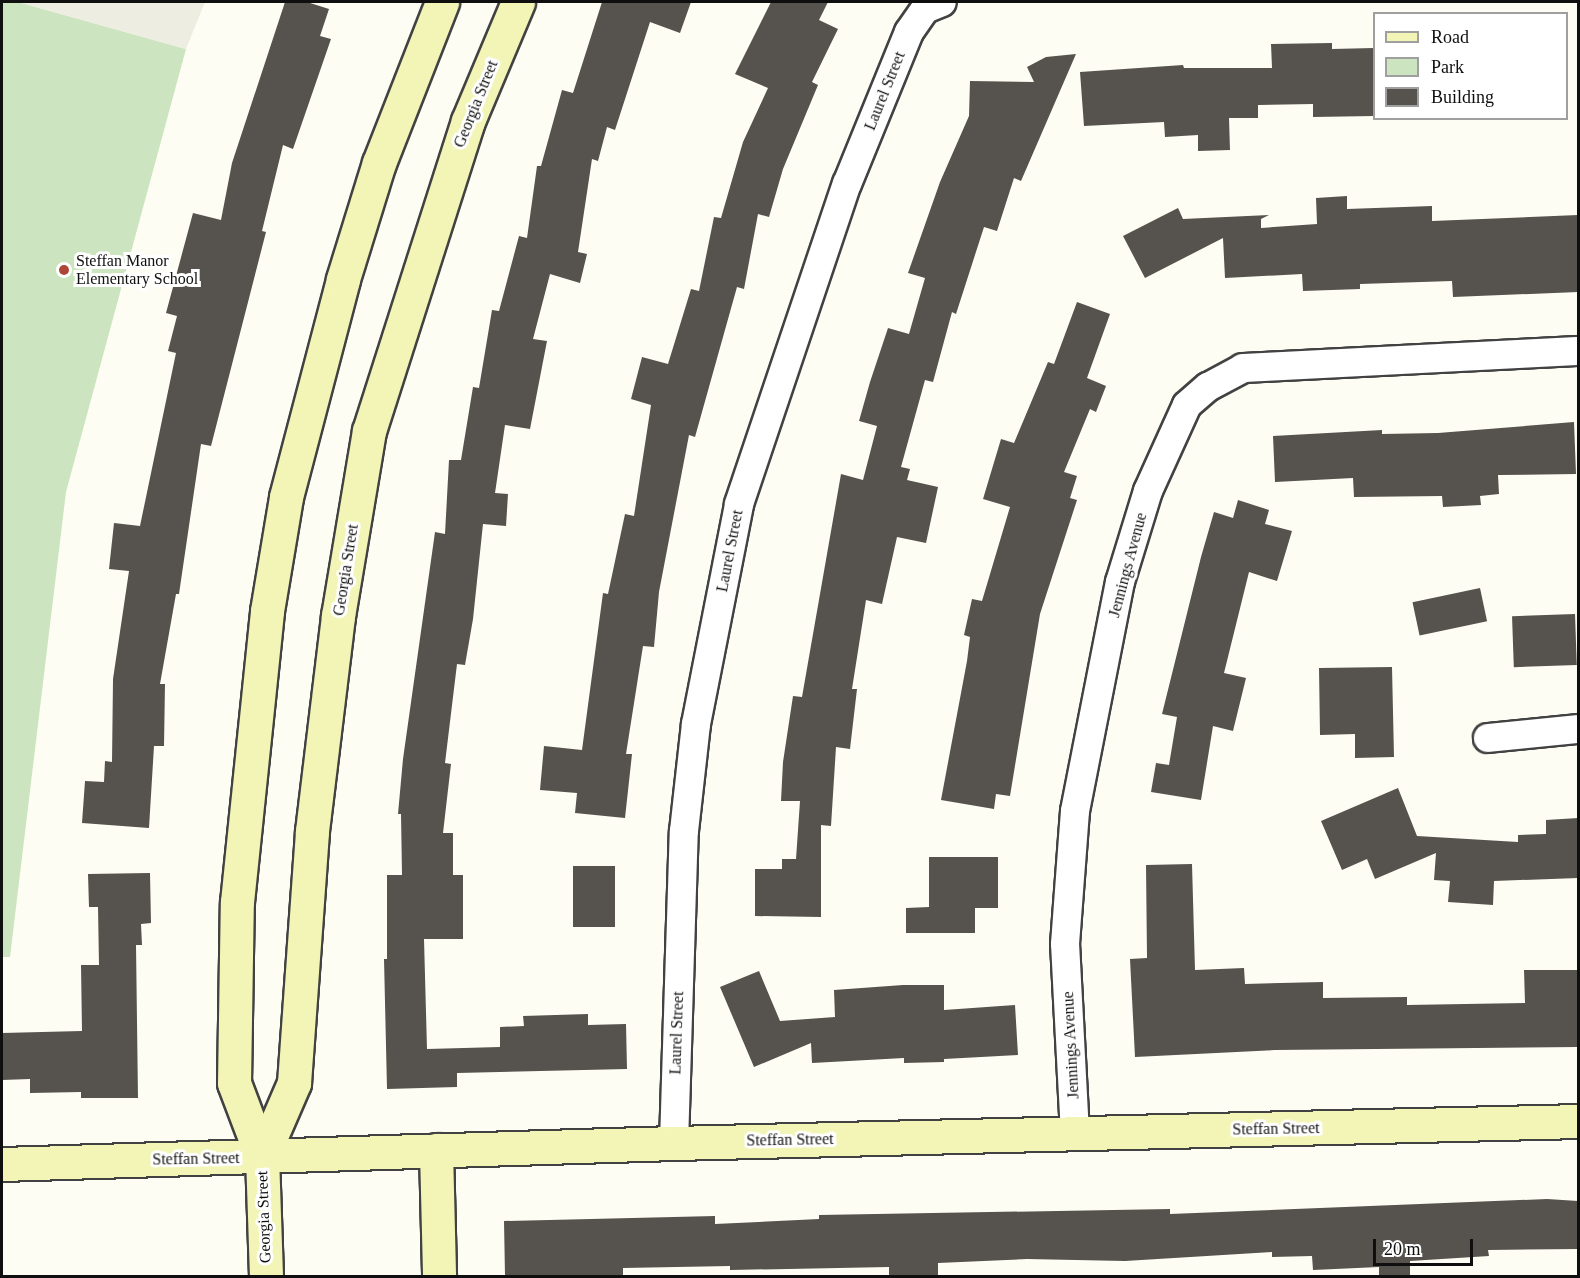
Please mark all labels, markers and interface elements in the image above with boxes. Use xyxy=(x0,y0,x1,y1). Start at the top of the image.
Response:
legend xyxy=(1373,12,1568,120)
text: Road xyxy=(1431,27,1469,47)
street label: Laurel Street xyxy=(861,49,909,133)
street label: Georgia Street xyxy=(450,57,502,151)
text: Park xyxy=(1431,57,1464,77)
text: Building xyxy=(1431,87,1494,107)
place label: Steffan Manor Elementary School xyxy=(76,251,198,289)
marker: Steffan Manor Elementary School xyxy=(57,263,71,277)
street label: Laurel Street xyxy=(713,508,747,594)
street label: Jennings Avenue xyxy=(1105,510,1151,620)
street label: Georgia Street xyxy=(329,523,363,617)
street label: Jennings Avenue xyxy=(1059,990,1083,1100)
street label: Laurel Street xyxy=(666,991,688,1075)
street label: Steffan Street xyxy=(1232,1119,1320,1139)
street label: Steffan Street xyxy=(746,1130,834,1150)
street label: Steffan Street xyxy=(152,1149,240,1169)
street label: Georgia Street xyxy=(253,1170,275,1264)
scale bar xyxy=(1376,1227,1476,1265)
text: 20 m xyxy=(1384,1239,1421,1259)

